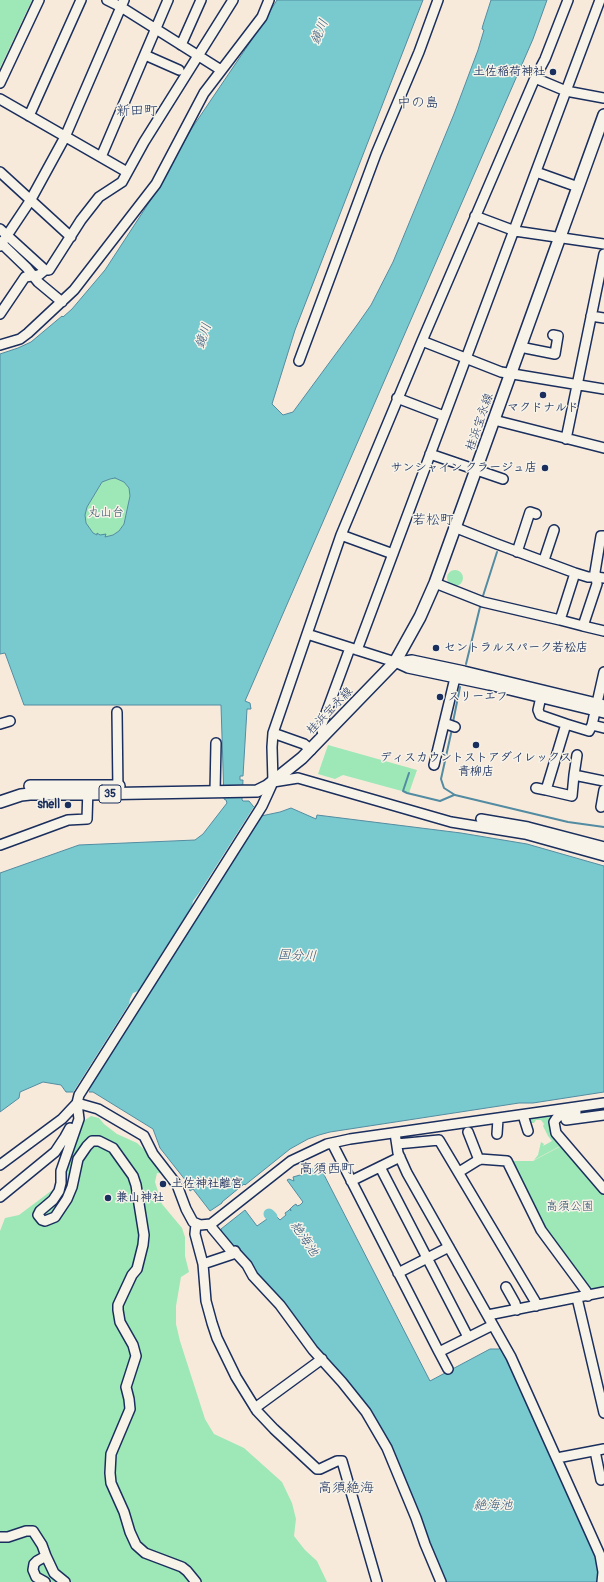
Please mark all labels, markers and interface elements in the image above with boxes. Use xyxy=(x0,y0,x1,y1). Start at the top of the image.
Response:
water label: 鏡川 xyxy=(308,17,332,47)
place label: 土佐稲荷神社 xyxy=(473,65,545,79)
marker: 土佐稲荷神社 xyxy=(548,67,558,77)
district label: 中の島 xyxy=(397,95,439,111)
district label: 新田町 xyxy=(116,103,158,119)
water label: 鏡川 xyxy=(193,321,215,351)
marker: マクドナルド xyxy=(538,390,548,400)
street label: 桂浜宝永線 xyxy=(463,391,497,453)
place label: マクドナルド xyxy=(507,401,579,415)
place label: サンシャイン クラージュ店 xyxy=(390,461,537,475)
marker: サンシャイン クラージュ店 xyxy=(540,463,550,473)
park label: 丸山台 xyxy=(88,506,124,520)
district label: 若松町 xyxy=(412,512,454,528)
place label: セントラルスパーク若松店 xyxy=(444,641,588,655)
marker: セントラルスパーク若松店 xyxy=(431,643,441,653)
street label: 桂浜宝永線 xyxy=(304,684,356,738)
place label: スリーエフ xyxy=(448,690,508,704)
marker: スリーエフ xyxy=(435,692,445,702)
marker: ディスカウントストアダイレックス 青柳店 xyxy=(471,740,481,750)
place label: ディスカウントストアダイレックス 青柳店 xyxy=(380,751,572,779)
road number: 35 xyxy=(99,785,121,803)
place label: shell xyxy=(37,798,60,812)
marker: shell xyxy=(63,800,73,810)
water label: 国分川 xyxy=(277,948,317,964)
district label: 高須西町 xyxy=(299,1161,355,1177)
place label: 土佐神社離宮 xyxy=(171,1177,243,1191)
marker: 土佐神社離宮 xyxy=(158,1179,168,1189)
place label: 兼山神社 xyxy=(116,1191,164,1205)
marker: 兼山神社 xyxy=(103,1193,113,1203)
park label: 高須公園 xyxy=(546,1200,594,1214)
water label: 絶海池 xyxy=(287,1218,321,1260)
district label: 高須絶海 xyxy=(318,1480,374,1496)
water label: 絶海池 xyxy=(474,1498,512,1514)

